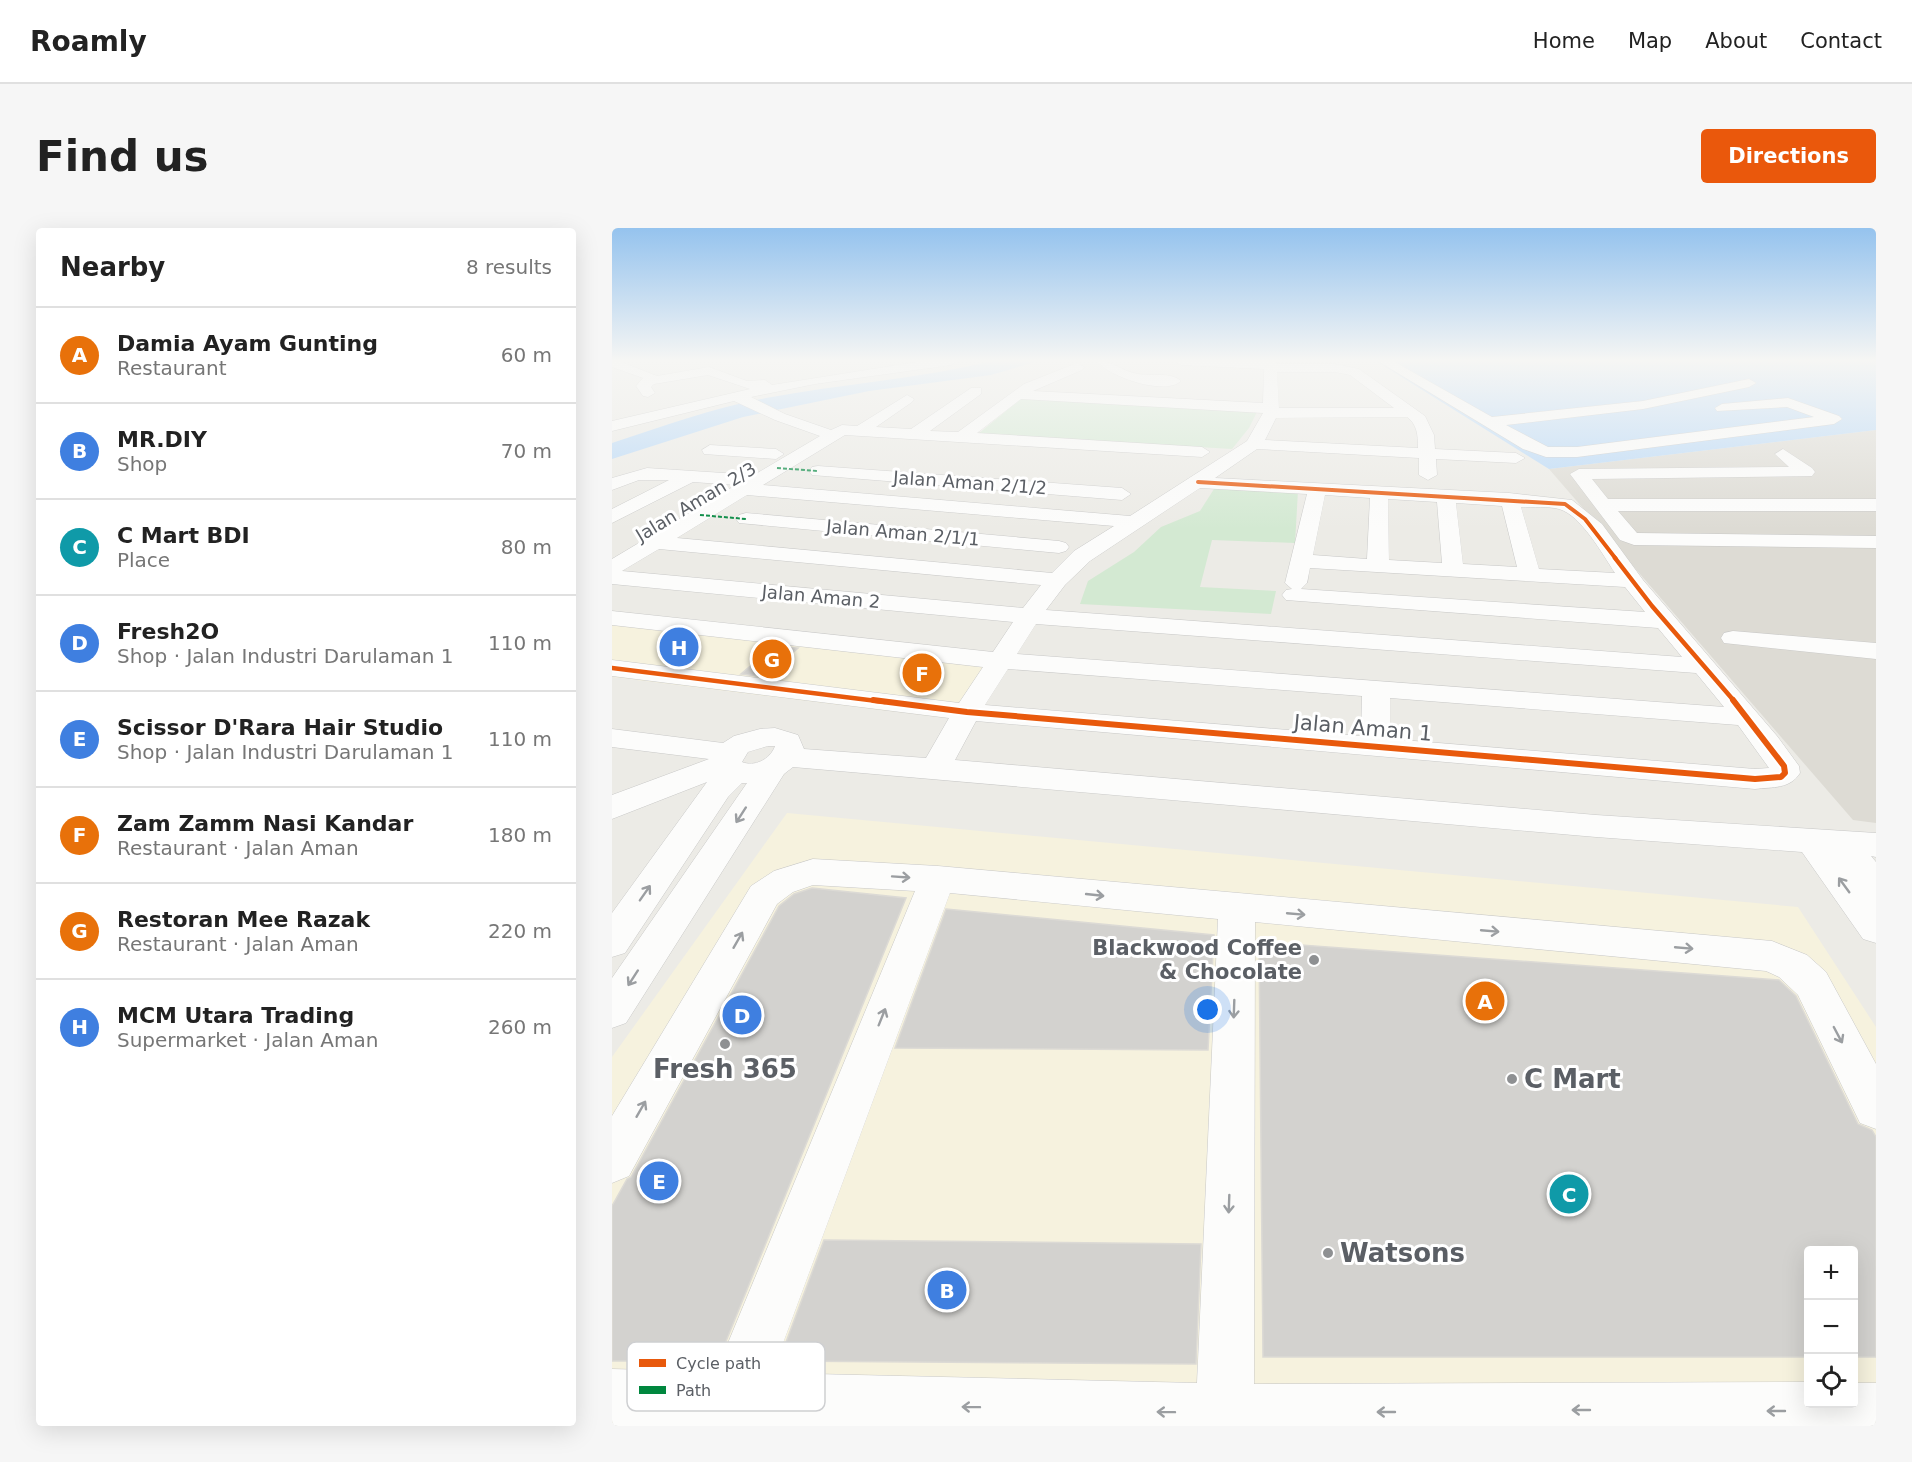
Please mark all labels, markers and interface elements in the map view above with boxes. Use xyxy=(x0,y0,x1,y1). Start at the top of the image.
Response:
text: Roamly xyxy=(30,25,147,58)
text: Home xyxy=(1533,29,1595,53)
text: Map xyxy=(1628,29,1672,53)
text: About xyxy=(1705,29,1767,53)
text: Contact xyxy=(1800,29,1882,53)
button: Directions xyxy=(1701,129,1876,183)
text: Find us xyxy=(36,132,209,181)
text: Nearby xyxy=(60,252,165,282)
text: 8 results xyxy=(466,255,552,279)
text: Damia Ayam Gunting xyxy=(117,331,378,356)
text: A xyxy=(72,343,87,367)
text: 60 m xyxy=(501,343,552,367)
text: Restaurant xyxy=(117,356,227,380)
text: MR.DIY xyxy=(117,427,207,452)
text: B xyxy=(72,439,87,463)
text: 70 m xyxy=(501,439,552,463)
text: Shop xyxy=(117,452,167,476)
street label: Jalan Aman 2/3 xyxy=(631,457,760,546)
street label: Jalan Aman 2/1/2 xyxy=(891,467,1048,498)
street label: Jalan Aman 2/1/1 xyxy=(824,515,981,550)
text: C Mart BDI xyxy=(117,523,250,548)
text: C xyxy=(72,535,87,559)
text: 80 m xyxy=(501,535,552,559)
text: Place xyxy=(117,548,170,572)
street label: Jalan Aman 2 xyxy=(760,581,881,612)
text: Fresh2O xyxy=(117,619,219,644)
pin: H xyxy=(660,624,698,670)
text: D xyxy=(71,631,88,655)
text: 110 m xyxy=(488,631,552,655)
pin: G xyxy=(752,636,792,682)
text: Shop · Jalan Industri Darulaman 1 xyxy=(117,644,454,668)
pin: F xyxy=(902,650,942,696)
street label: Jalan Aman 1 xyxy=(1291,710,1433,746)
text: Scissor D'Rara Hair Studio xyxy=(117,715,443,740)
text: E xyxy=(73,727,86,751)
text: 110 m xyxy=(488,727,552,751)
text: Shop · Jalan Industri Darulaman 1 xyxy=(117,740,454,764)
one-way arrow xyxy=(734,807,747,824)
text: Zam Zamm Nasi Kandar xyxy=(117,811,413,836)
text: F xyxy=(73,823,86,847)
text: 180 m xyxy=(488,823,552,847)
text: Restaurant · Jalan Aman xyxy=(117,836,359,860)
one-way arrow xyxy=(890,872,910,883)
one-way arrow xyxy=(1838,878,1850,894)
one-way arrow xyxy=(639,886,651,902)
one-way arrow xyxy=(1084,890,1104,901)
text: Restoran Mee Razak xyxy=(117,907,370,932)
one-way arrow xyxy=(1285,909,1305,920)
text: G xyxy=(71,919,88,943)
text: 220 m xyxy=(488,919,552,943)
one-way arrow xyxy=(1479,926,1499,937)
text: Restaurant · Jalan Aman xyxy=(117,932,359,956)
one-way arrow xyxy=(732,932,744,949)
place label: Blackwood Coffee & Chocolate xyxy=(1092,936,1302,984)
one-way arrow xyxy=(1674,943,1694,954)
marker: Blackwood Coffee & Chocolate xyxy=(1307,953,1321,967)
one-way arrow xyxy=(627,970,640,987)
pin: A xyxy=(1466,978,1504,1024)
pin: D xyxy=(722,992,762,1038)
your location xyxy=(1193,995,1222,1024)
one-way arrow xyxy=(1229,999,1240,1019)
text: MCM Utara Trading xyxy=(117,1003,354,1028)
one-way arrow xyxy=(877,1009,888,1027)
text: H xyxy=(71,1015,88,1039)
text: 260 m xyxy=(488,1015,552,1039)
one-way arrow xyxy=(1833,1026,1844,1044)
text: Supermarket · Jalan Aman xyxy=(117,1028,378,1052)
marker: Fresh 365 xyxy=(718,1037,732,1051)
place label: Fresh 365 xyxy=(653,1054,797,1084)
place label: C Mart xyxy=(1524,1064,1621,1094)
marker: C Mart xyxy=(1505,1072,1519,1086)
one-way arrow xyxy=(635,1101,647,1118)
pin: E xyxy=(640,1158,678,1204)
pin: C xyxy=(1550,1172,1588,1216)
one-way arrow xyxy=(1223,1194,1235,1214)
place label: Watsons xyxy=(1340,1238,1465,1268)
marker: Watsons xyxy=(1321,1246,1335,1260)
map controls xyxy=(1804,1246,1858,1408)
button: + xyxy=(1804,1246,1858,1300)
pin: B xyxy=(928,1268,966,1312)
button: − xyxy=(1804,1300,1858,1354)
legend xyxy=(627,1342,825,1411)
text: Cycle path xyxy=(676,1354,761,1373)
button: locate xyxy=(1804,1354,1858,1408)
text: Path xyxy=(676,1381,711,1400)
one-way arrow xyxy=(962,1401,982,1413)
one-way arrow xyxy=(1571,1404,1591,1416)
one-way arrow xyxy=(1766,1405,1786,1417)
one-way arrow xyxy=(1157,1406,1177,1417)
one-way arrow xyxy=(1376,1406,1396,1418)

